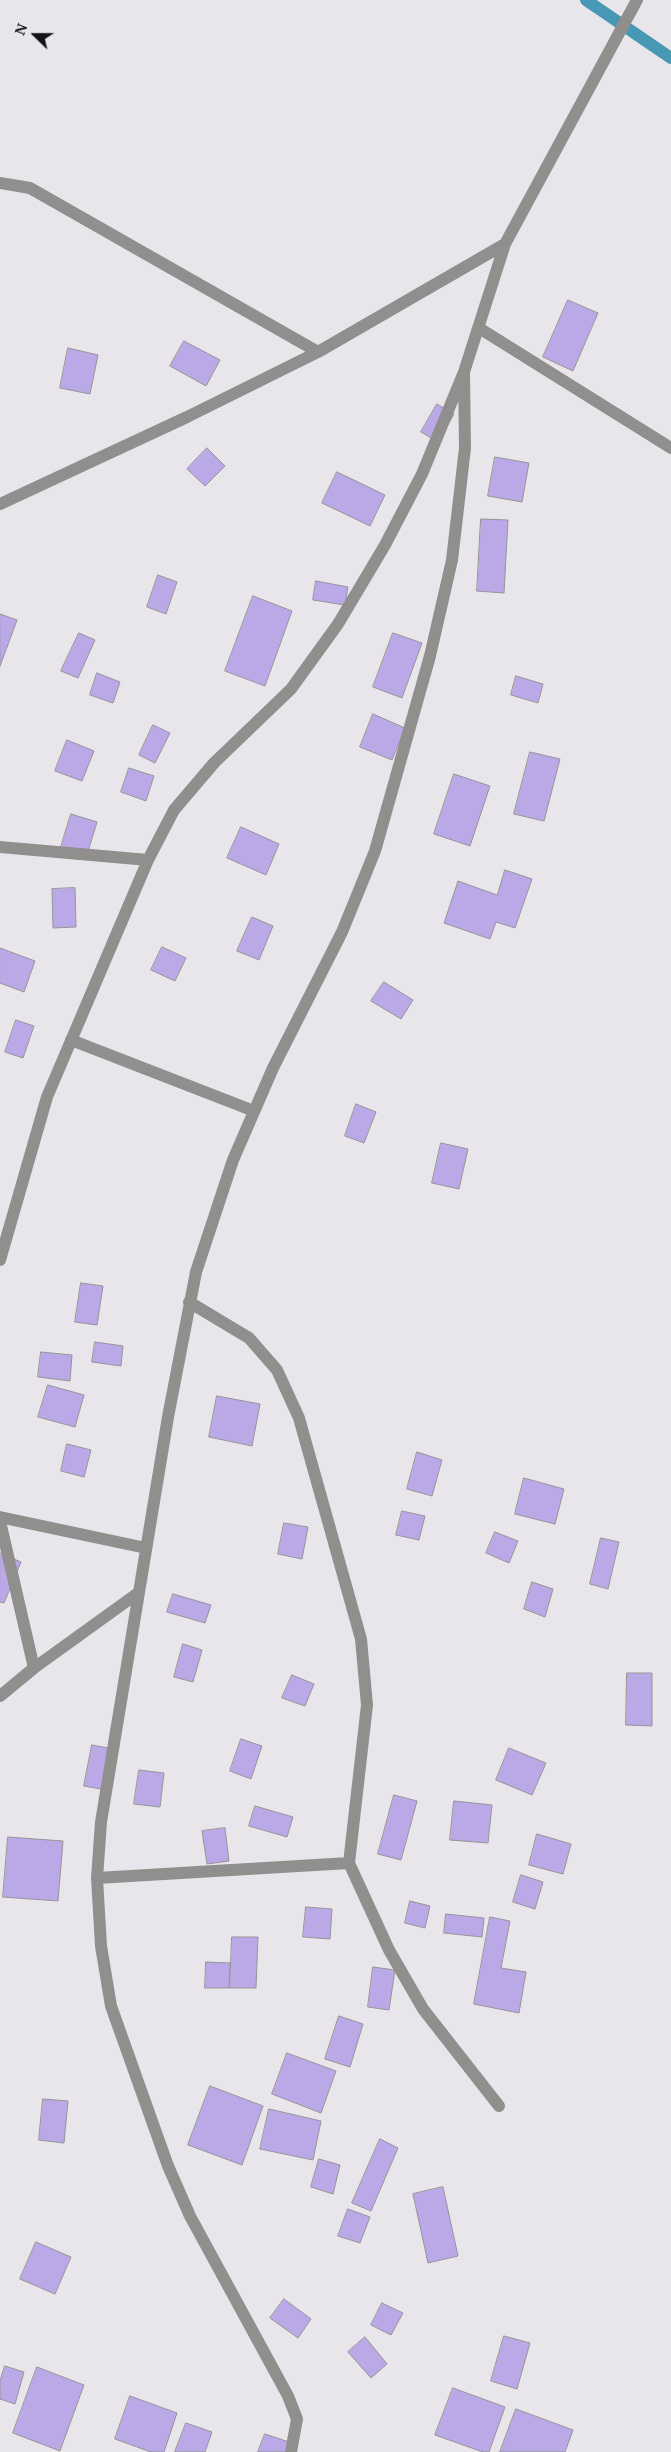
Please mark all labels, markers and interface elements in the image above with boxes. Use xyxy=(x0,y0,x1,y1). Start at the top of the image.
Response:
north arrow xyxy=(10,10,60,60)
text: N xyxy=(10,21,32,38)

